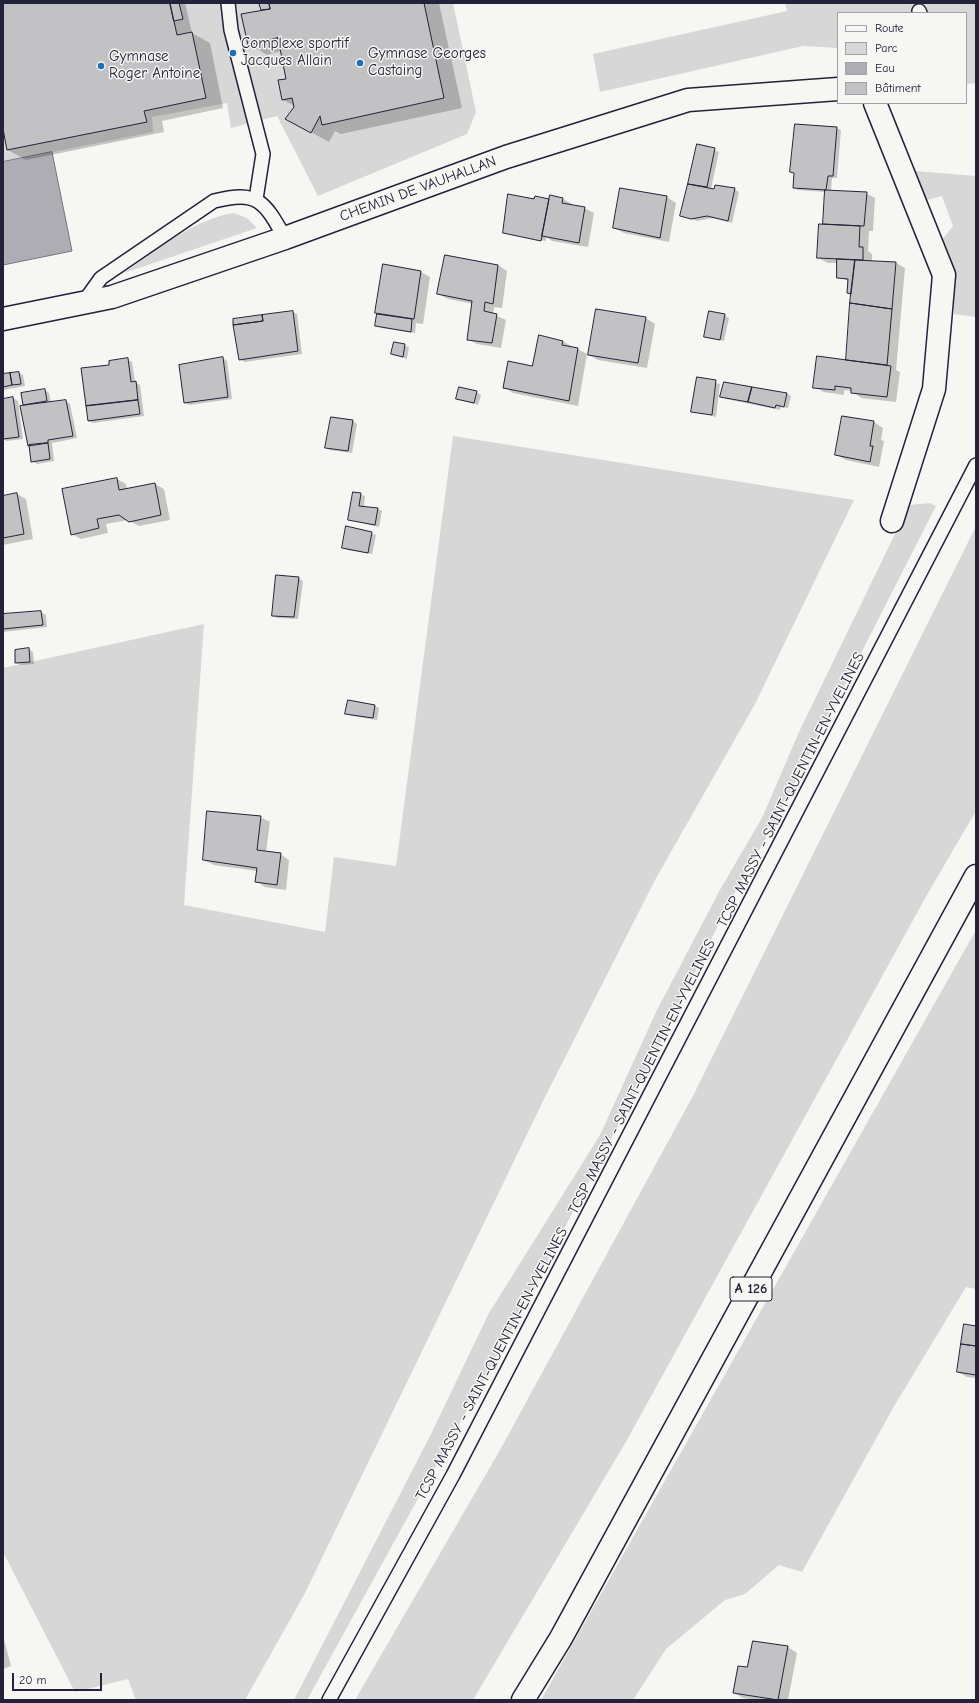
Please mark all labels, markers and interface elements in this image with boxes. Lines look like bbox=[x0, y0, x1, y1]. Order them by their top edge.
legend bbox=[837, 12, 967, 104]
text: Route bbox=[875, 21, 904, 35]
place label: Complexe sportif Jacques Allain bbox=[241, 35, 349, 70]
text: Parc bbox=[875, 41, 898, 55]
place label: Gymnase Georges Castaing bbox=[368, 45, 486, 80]
place label: Gymnase Roger Antoine bbox=[109, 48, 200, 83]
marker: Complexe sportif Jacques Allain bbox=[228, 48, 238, 58]
marker: Gymnase Georges Castaing bbox=[355, 58, 365, 68]
marker: Gymnase Roger Antoine bbox=[96, 61, 106, 71]
text: Eau bbox=[875, 61, 895, 75]
text: Bâtiment bbox=[875, 81, 921, 95]
street label: CHEMIN DE VAUHALLAN bbox=[337, 152, 499, 226]
street label: TCSP MASSY - SAINT-QUENTIN-EN-YVELINES bbox=[713, 649, 869, 931]
street label: TCSP MASSY - SAINT-QUENTIN-EN-YVELINES bbox=[564, 936, 720, 1218]
street label: TCSP MASSY - SAINT-QUENTIN-EN-YVELINES bbox=[412, 1224, 572, 1504]
road number: A 126 bbox=[730, 1277, 772, 1301]
scale bar bbox=[14, 1665, 104, 1691]
text: 20 m bbox=[19, 1673, 47, 1687]

